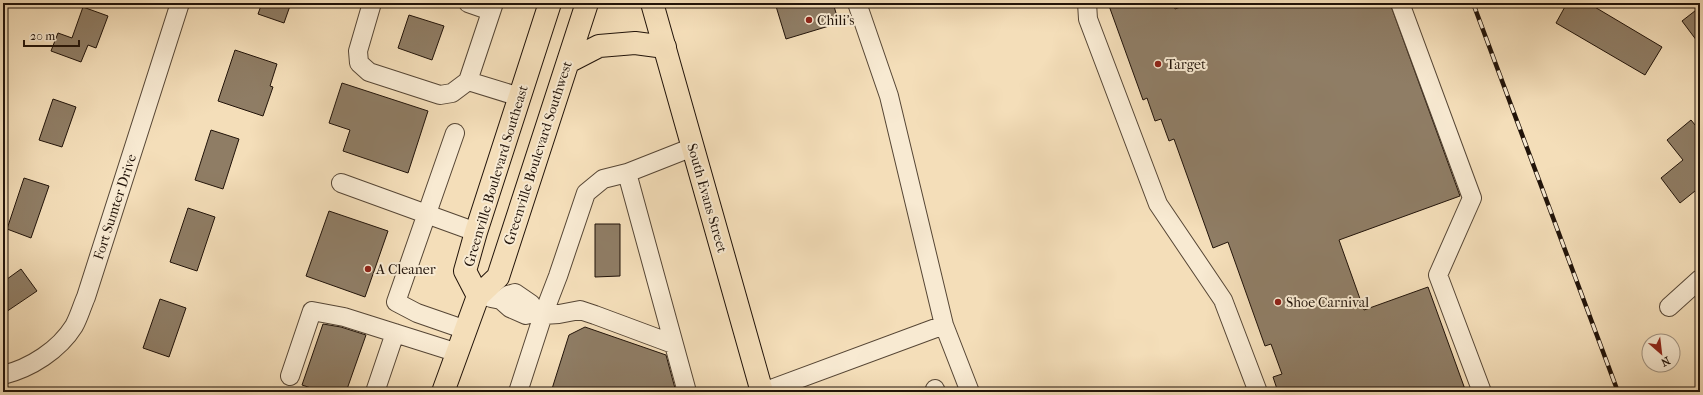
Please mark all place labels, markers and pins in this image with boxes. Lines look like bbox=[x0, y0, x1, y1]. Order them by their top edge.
place label: Chili's bbox=[817, 12, 855, 29]
marker: Chili's bbox=[804, 15, 814, 25]
place label: Target bbox=[1166, 56, 1206, 73]
marker: Target bbox=[1153, 59, 1163, 69]
place label: A Cleaner bbox=[375, 261, 436, 278]
marker: A Cleaner bbox=[363, 264, 373, 274]
place label: Shoe Carnival bbox=[1286, 294, 1369, 311]
marker: Shoe Carnival bbox=[1273, 297, 1283, 307]

